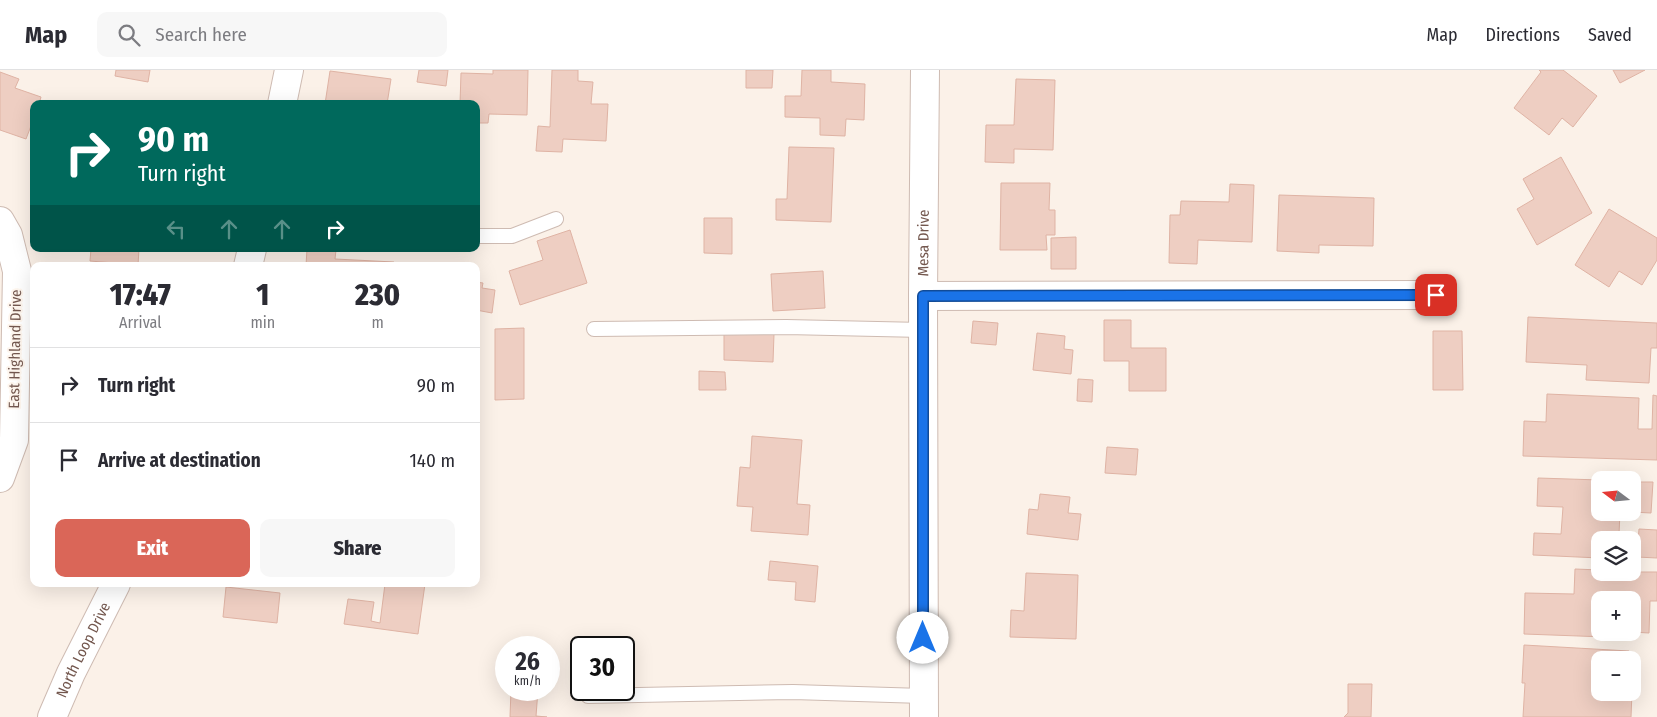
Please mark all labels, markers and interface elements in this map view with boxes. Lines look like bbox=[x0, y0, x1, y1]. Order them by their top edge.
search box bbox=[97, 12, 447, 57]
text: Map bbox=[25, 21, 67, 49]
icon: search bbox=[115, 21, 143, 49]
text: Search here bbox=[155, 23, 247, 46]
text: Map bbox=[1426, 24, 1458, 46]
text: Directions bbox=[1486, 24, 1560, 46]
text: Saved bbox=[1588, 24, 1632, 46]
text: 90 m bbox=[138, 118, 209, 160]
icon: right bbox=[55, 120, 120, 185]
text: Turn right bbox=[138, 160, 226, 187]
street label: Mesa Drive bbox=[914, 209, 933, 277]
icon: left bbox=[162, 215, 190, 243]
icon: ahead bbox=[215, 215, 243, 243]
icon: ahead bbox=[268, 215, 296, 243]
icon: right bbox=[321, 215, 349, 243]
pin bbox=[1415, 274, 1457, 316]
text: 17:47 bbox=[110, 277, 171, 313]
text: 1 bbox=[256, 277, 269, 313]
text: 230 bbox=[355, 277, 400, 313]
icon: arrive bbox=[1422, 281, 1450, 309]
street label: East Highland Drive bbox=[5, 289, 25, 409]
text: Arrival bbox=[119, 313, 161, 332]
text: min bbox=[250, 313, 275, 332]
text: m bbox=[371, 313, 384, 332]
icon: right bbox=[55, 371, 83, 399]
text: Turn right bbox=[98, 374, 175, 397]
text: 90 m bbox=[417, 374, 455, 397]
icon: arrive bbox=[55, 446, 83, 474]
text: Arrive at destination bbox=[98, 449, 261, 472]
text: 140 m bbox=[409, 449, 455, 472]
north arrow bbox=[1591, 471, 1641, 521]
map controls bbox=[1591, 471, 1641, 701]
button: Exit bbox=[55, 519, 250, 577]
button: Share bbox=[260, 519, 455, 577]
button: layers bbox=[1591, 531, 1641, 581]
button: + bbox=[1591, 591, 1641, 641]
street label: North Loop Drive bbox=[52, 599, 114, 700]
position arrow bbox=[896, 611, 948, 663]
speed limit sign: 30 bbox=[570, 636, 635, 701]
text: 26 bbox=[515, 647, 540, 677]
button: − bbox=[1591, 651, 1641, 701]
text: km/h bbox=[514, 674, 541, 688]

